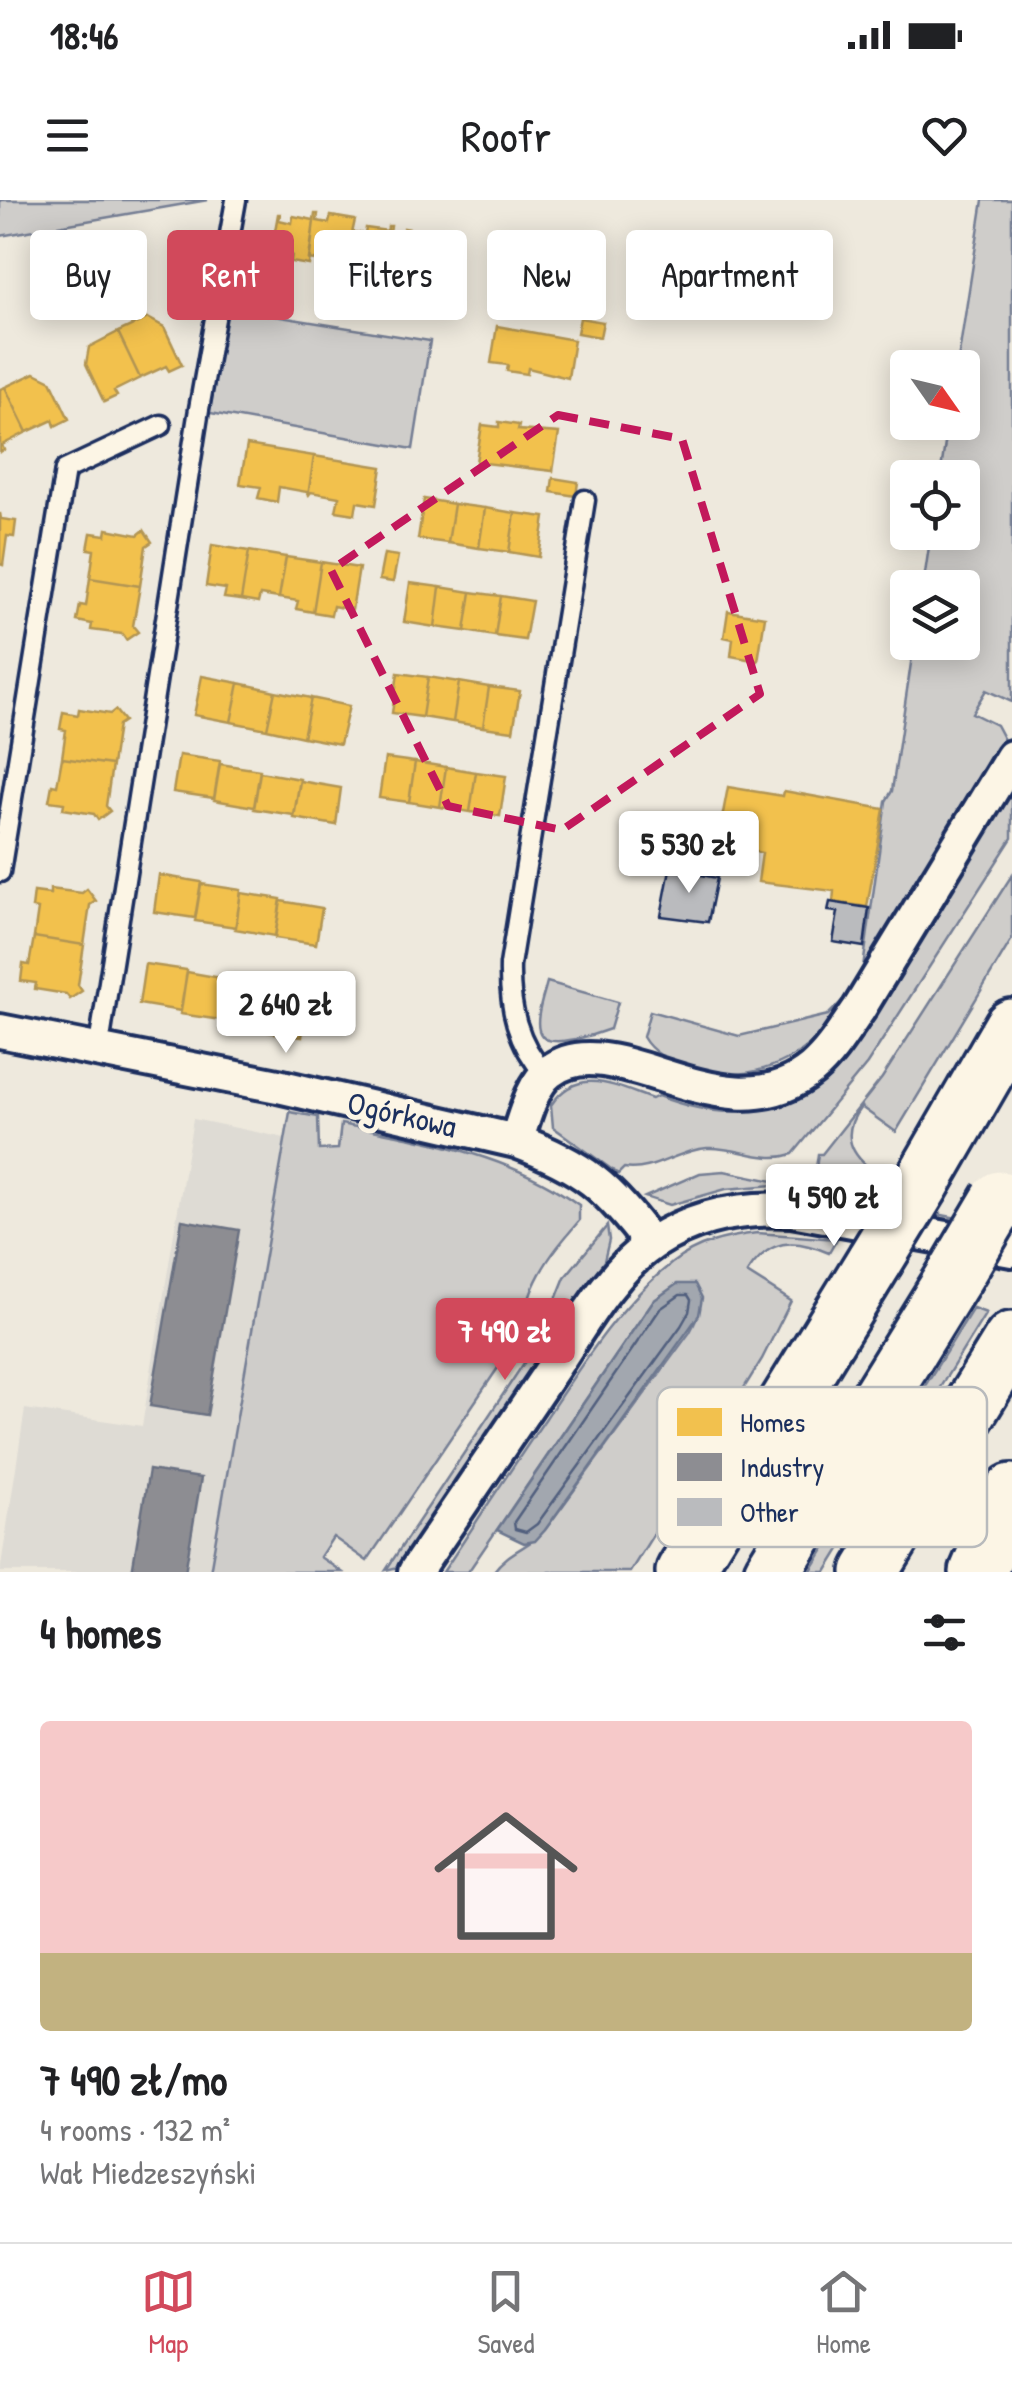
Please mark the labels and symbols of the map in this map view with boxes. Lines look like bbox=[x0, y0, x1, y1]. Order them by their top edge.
north arrow bbox=[890, 350, 980, 440]
pin: 5 530 zł bbox=[586, 811, 792, 896]
pin: 2 640 zł bbox=[183, 971, 389, 1056]
street label: Ogórkowa bbox=[343, 1081, 461, 1147]
pin: 4 590 zł bbox=[731, 1164, 937, 1249]
pin: 7 490 zł bbox=[402, 1298, 608, 1383]
legend bbox=[657, 1387, 987, 1547]
text: Homes bbox=[740, 1403, 805, 1441]
text: Industry bbox=[740, 1448, 825, 1486]
text: Other bbox=[740, 1493, 799, 1531]

